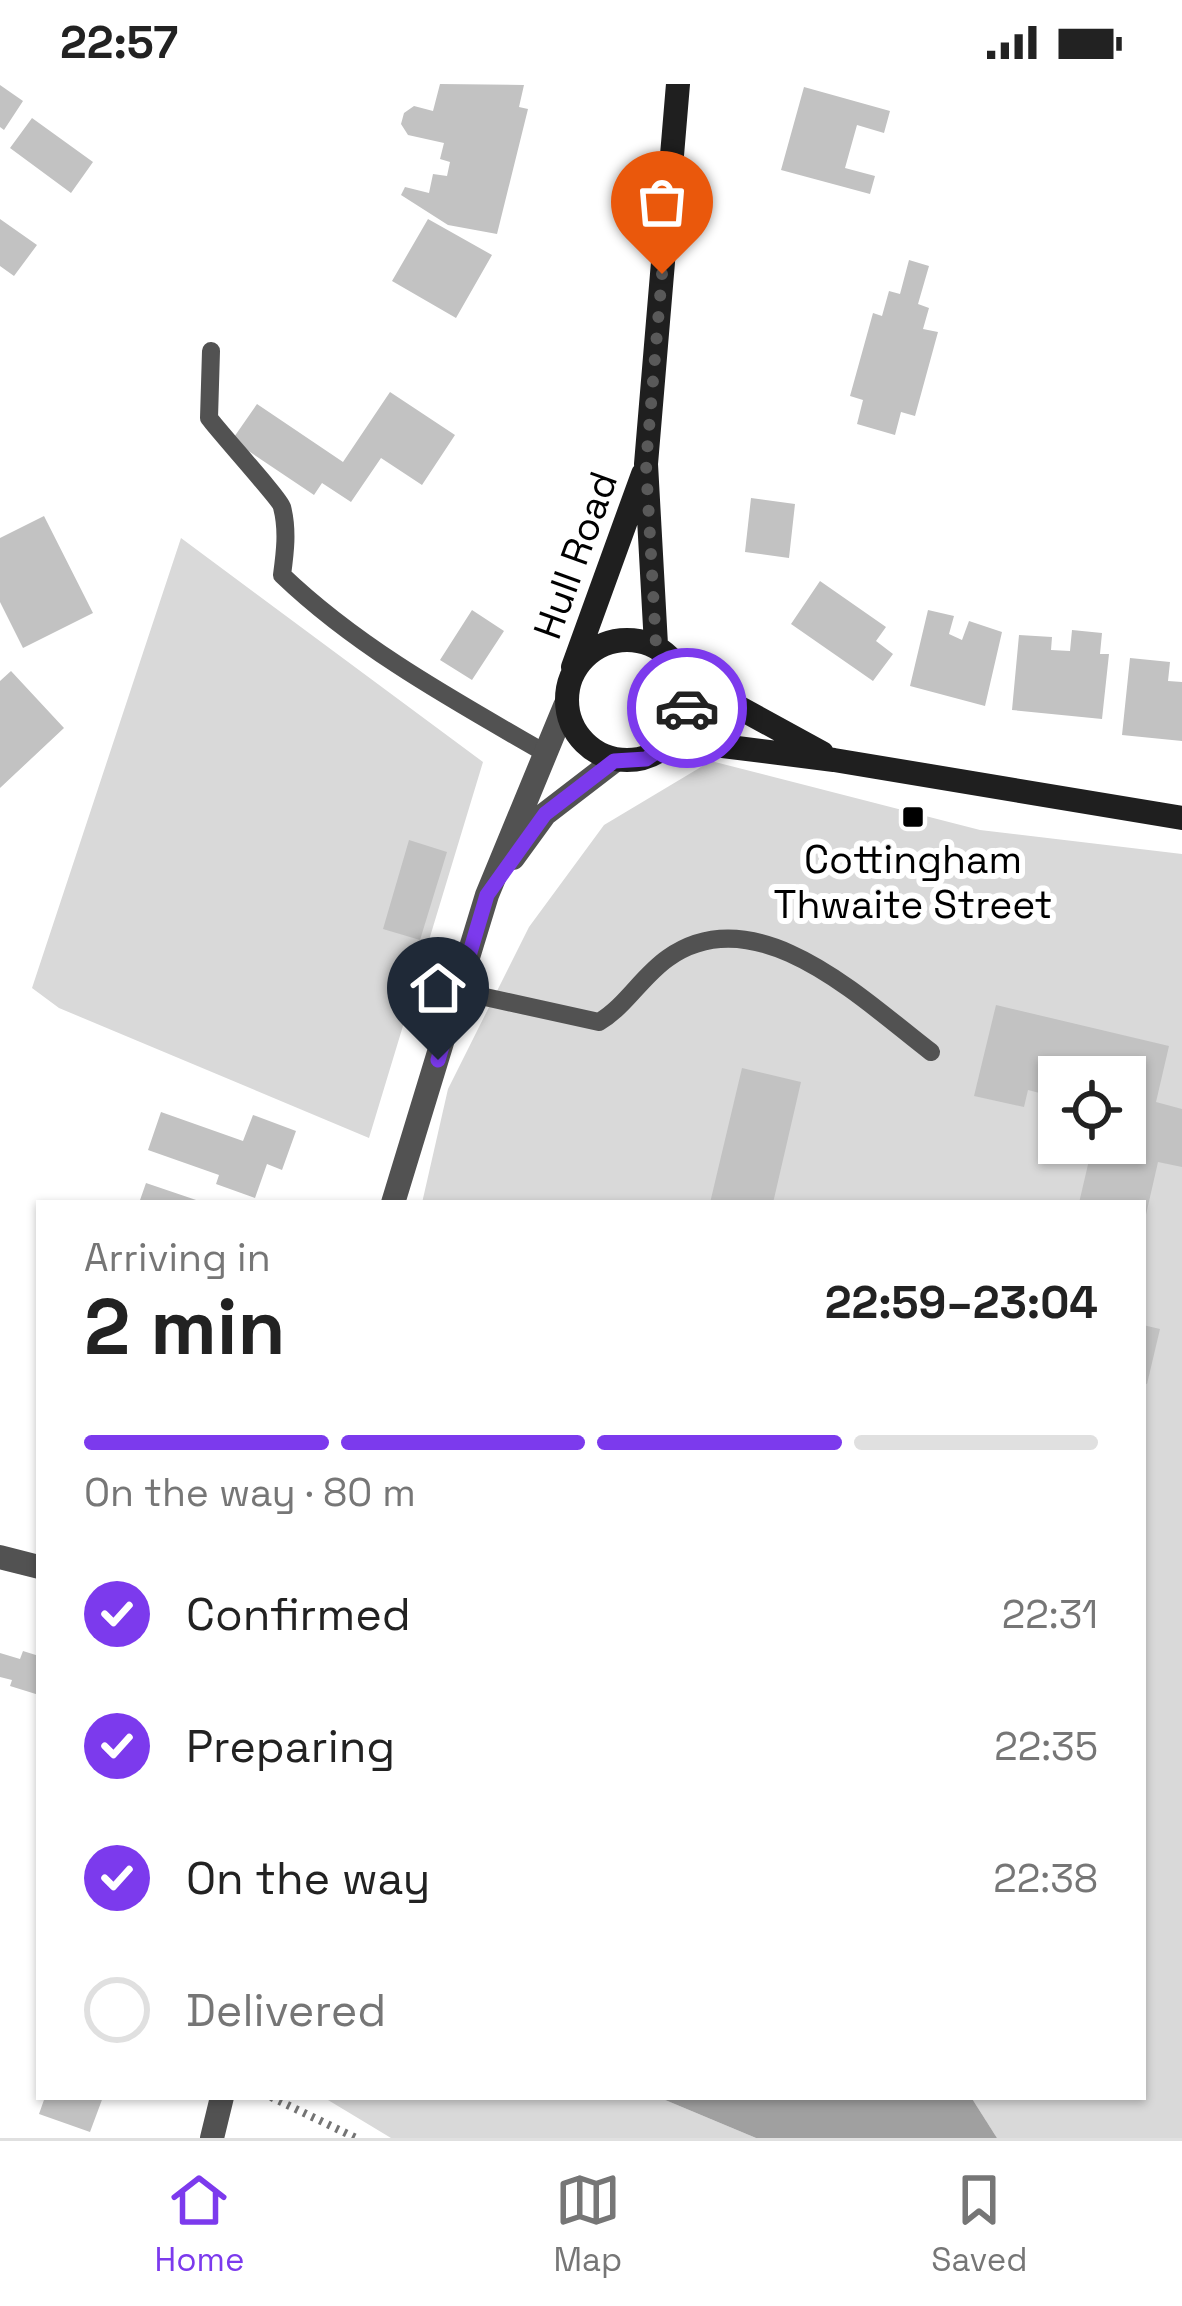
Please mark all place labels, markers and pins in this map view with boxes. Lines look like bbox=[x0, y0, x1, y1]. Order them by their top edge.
pin bbox=[611, 151, 713, 274]
marker: Cottingham Thwaite Street bbox=[900, 804, 926, 830]
place label: Cottingham Thwaite Street bbox=[773, 835, 1053, 929]
pin bbox=[387, 937, 489, 1060]

